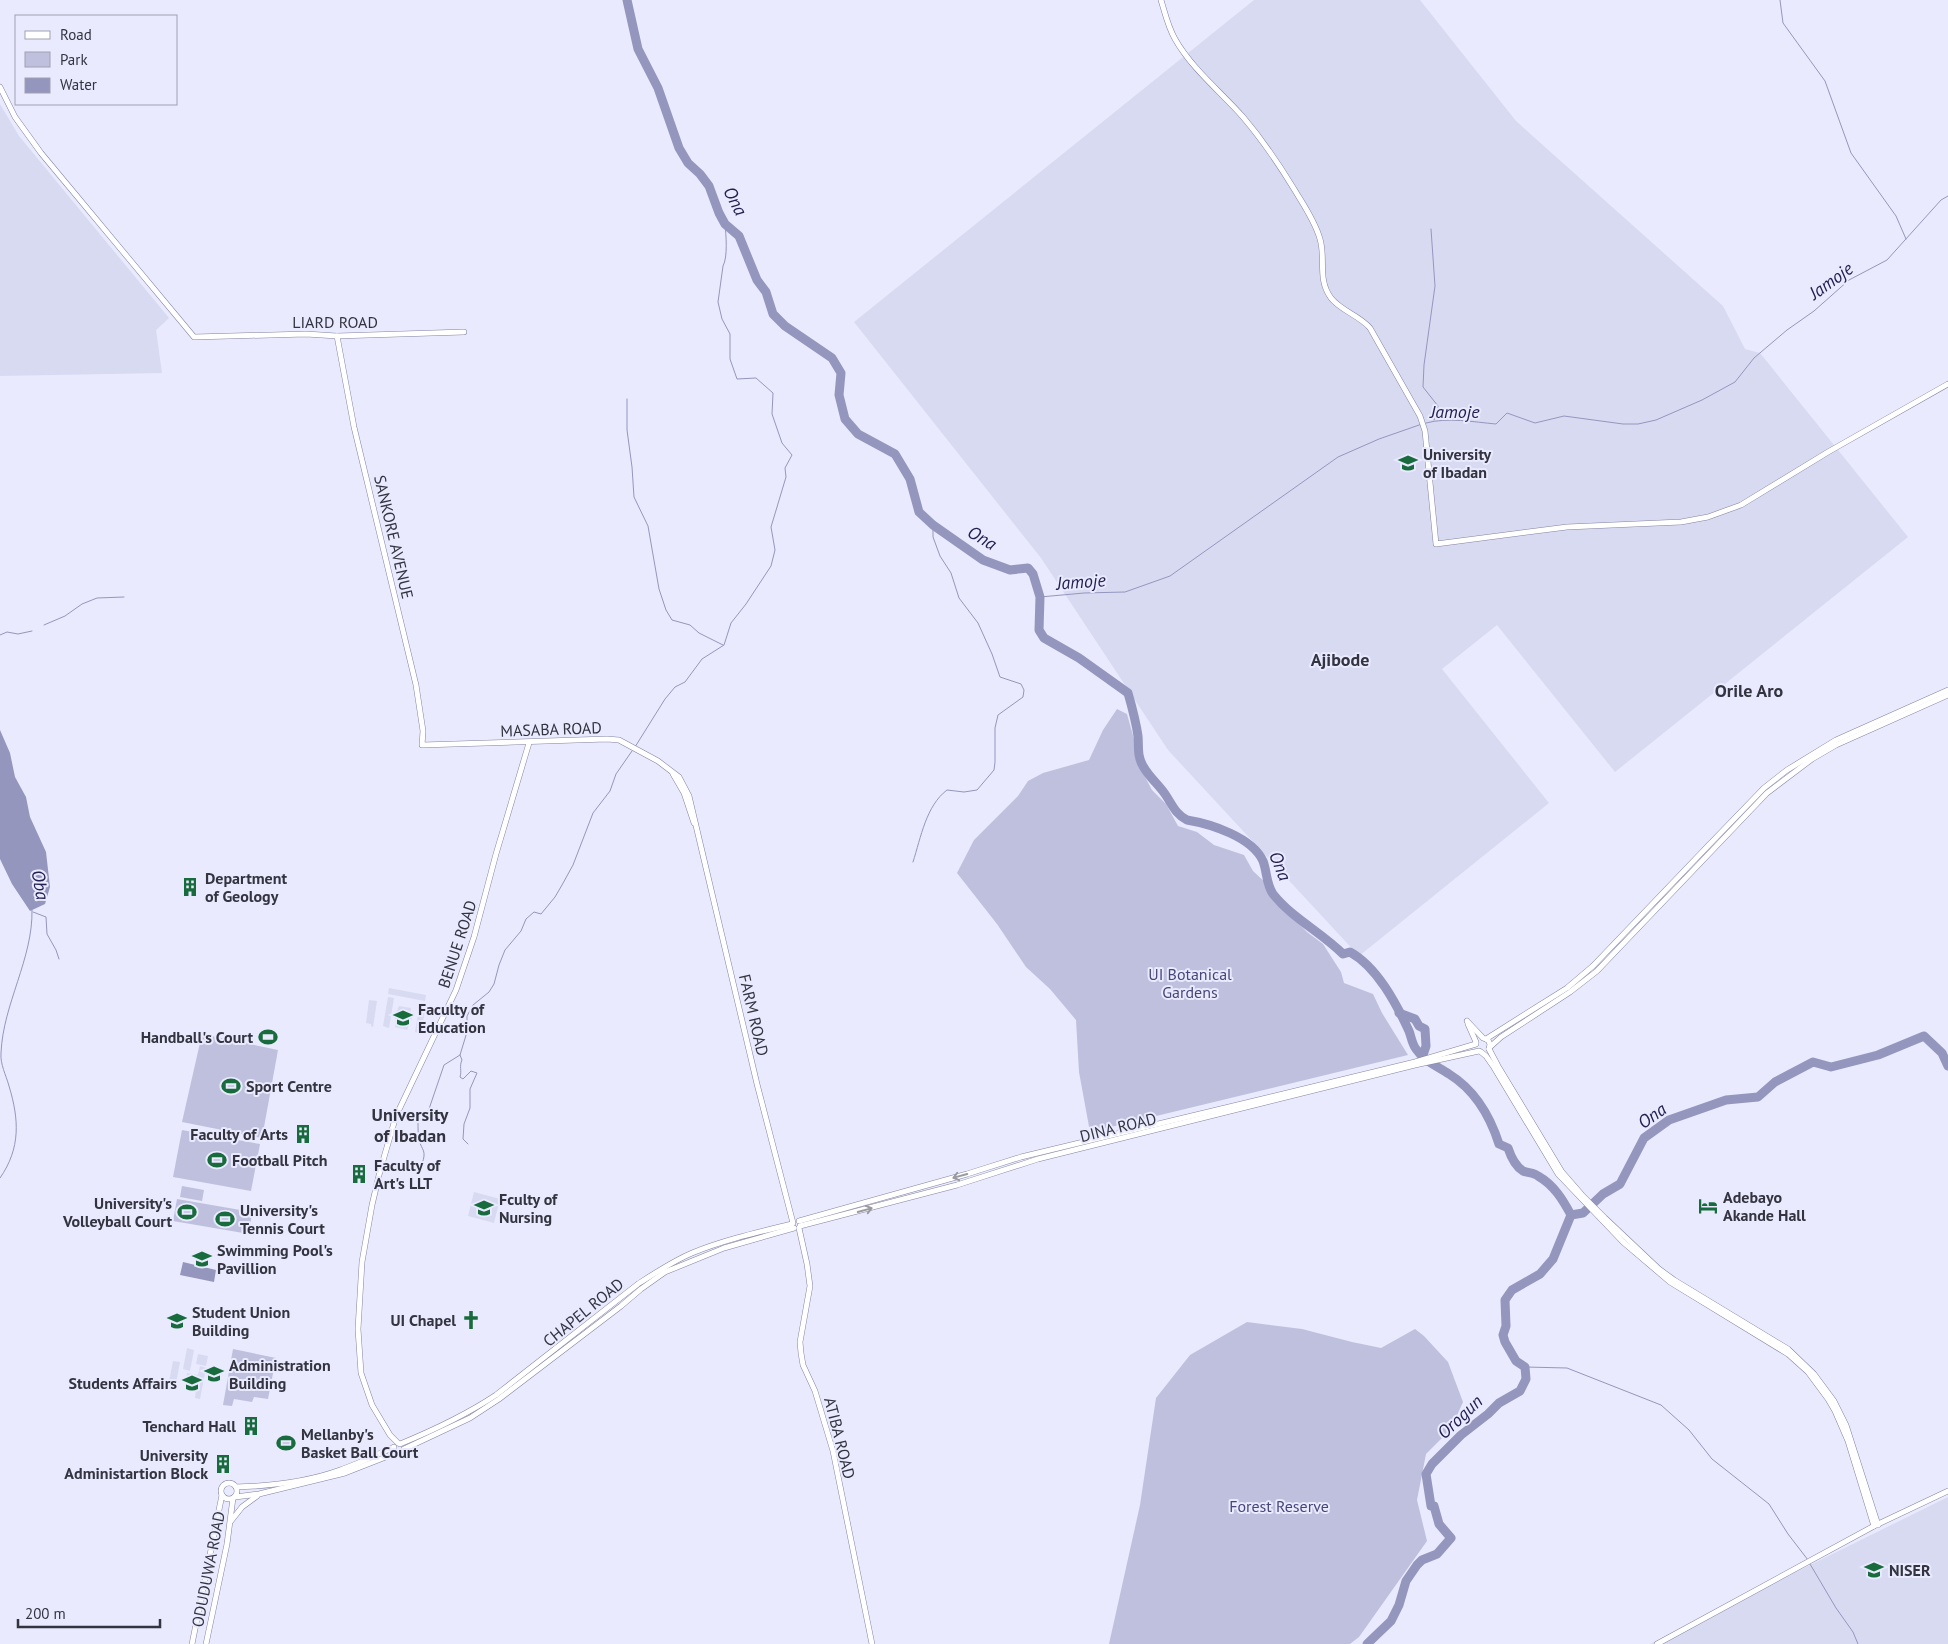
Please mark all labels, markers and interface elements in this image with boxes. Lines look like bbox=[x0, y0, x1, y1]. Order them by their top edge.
legend bbox=[15, 15, 178, 105]
text: Road bbox=[60, 25, 92, 44]
text: Park bbox=[60, 50, 88, 69]
text: Water bbox=[60, 75, 97, 94]
water label: Ona bbox=[718, 182, 753, 220]
water label: Jamoje bbox=[1802, 256, 1858, 306]
street label: LIARD ROAD bbox=[292, 312, 378, 332]
water label: Jamoje bbox=[1428, 400, 1480, 423]
place label: University of Ibadan bbox=[1423, 444, 1492, 482]
school or university icon: University of Ibadan bbox=[1397, 452, 1419, 474]
street label: SANKORE AVENUE bbox=[370, 473, 418, 601]
water label: Ona bbox=[964, 520, 1001, 555]
water label: Jamoje bbox=[1054, 568, 1107, 595]
district label: Ajibode bbox=[1311, 648, 1369, 671]
district label: Orile Aro bbox=[1715, 679, 1784, 702]
street label: MASABA ROAD bbox=[500, 717, 602, 741]
water label: Ona bbox=[1264, 848, 1297, 884]
water label: Oba bbox=[27, 868, 54, 902]
place label: Department of Geology bbox=[205, 868, 287, 906]
building icon: Department of Geology bbox=[179, 876, 201, 898]
street label: BENUE ROAD bbox=[433, 898, 481, 990]
park label: UI Botanical Gardens bbox=[1148, 964, 1232, 1002]
street label: FARM ROAD bbox=[735, 972, 773, 1058]
place label: Faculty of Education bbox=[418, 999, 486, 1037]
school or university icon: Faculty of Education bbox=[392, 1007, 414, 1029]
sports icon: Handball's Court bbox=[257, 1026, 279, 1048]
place label: Handball's Court bbox=[141, 1027, 253, 1047]
sports icon: Sport Centre bbox=[220, 1075, 242, 1097]
place label: Sport Centre bbox=[246, 1076, 332, 1096]
water label: Ona bbox=[1633, 1097, 1671, 1134]
district label: University of Ibadan bbox=[372, 1103, 449, 1147]
street label: DINA ROAD bbox=[1078, 1108, 1158, 1146]
building icon: Faculty of Arts bbox=[292, 1123, 314, 1145]
place label: Faculty of Arts bbox=[190, 1124, 288, 1144]
sports icon: Football Pitch bbox=[206, 1149, 228, 1171]
place label: Football Pitch bbox=[232, 1150, 327, 1170]
place label: Faculty of Art's LLT bbox=[374, 1155, 441, 1193]
building icon: Faculty of Art's LLT bbox=[348, 1163, 370, 1185]
one-way arrow bbox=[953, 1172, 969, 1182]
place label: Adebayo Akande Hall bbox=[1723, 1187, 1806, 1225]
place label: Fculty of Nursing bbox=[499, 1189, 558, 1227]
place label: University's Volleyball Court bbox=[62, 1193, 172, 1231]
hotel icon: Adebayo Akande Hall bbox=[1697, 1195, 1719, 1217]
school or university icon: Fculty of Nursing bbox=[473, 1197, 495, 1219]
place label: University's Tennis Court bbox=[240, 1200, 325, 1238]
sports icon: University's Volleyball Court bbox=[176, 1201, 198, 1223]
one-way arrow bbox=[856, 1205, 872, 1214]
sports icon: University's Tennis Court bbox=[214, 1208, 236, 1230]
place label: Swimming Pool's Pavillion bbox=[217, 1240, 333, 1278]
school or university icon: Swimming Pool's Pavillion bbox=[191, 1248, 213, 1270]
street label: CHAPEL ROAD bbox=[539, 1273, 627, 1351]
place label: Student Union Building bbox=[192, 1302, 290, 1340]
church icon: UI Chapel bbox=[460, 1309, 482, 1331]
school or university icon: Student Union Building bbox=[166, 1310, 188, 1332]
place label: UI Chapel bbox=[390, 1310, 456, 1330]
place label: Administration Building bbox=[229, 1355, 331, 1393]
school or university icon: Administration Building bbox=[203, 1363, 225, 1385]
school or university icon: Students Affairs bbox=[181, 1372, 203, 1394]
place label: Students Affairs bbox=[69, 1373, 177, 1393]
water label: Orogun bbox=[1432, 1390, 1487, 1444]
street label: ATIBA ROAD bbox=[820, 1395, 860, 1481]
building icon: Tenchard Hall bbox=[240, 1415, 262, 1437]
place label: Tenchard Hall bbox=[142, 1416, 236, 1436]
place label: Mellanby's Basket Ball Court bbox=[301, 1424, 419, 1462]
sports icon: Mellanby's Basket Ball Court bbox=[275, 1432, 297, 1454]
place label: University Administartion Block bbox=[64, 1445, 208, 1483]
building icon: University Administartion Block bbox=[212, 1453, 234, 1475]
park label: Forest Reserve bbox=[1229, 1496, 1329, 1516]
street label: ODUDUWA ROAD bbox=[187, 1509, 229, 1629]
school or university icon: NISER bbox=[1863, 1559, 1885, 1581]
place label: NISER bbox=[1889, 1560, 1931, 1580]
scale bar bbox=[18, 1596, 160, 1628]
text: 200 m bbox=[25, 1604, 66, 1623]

